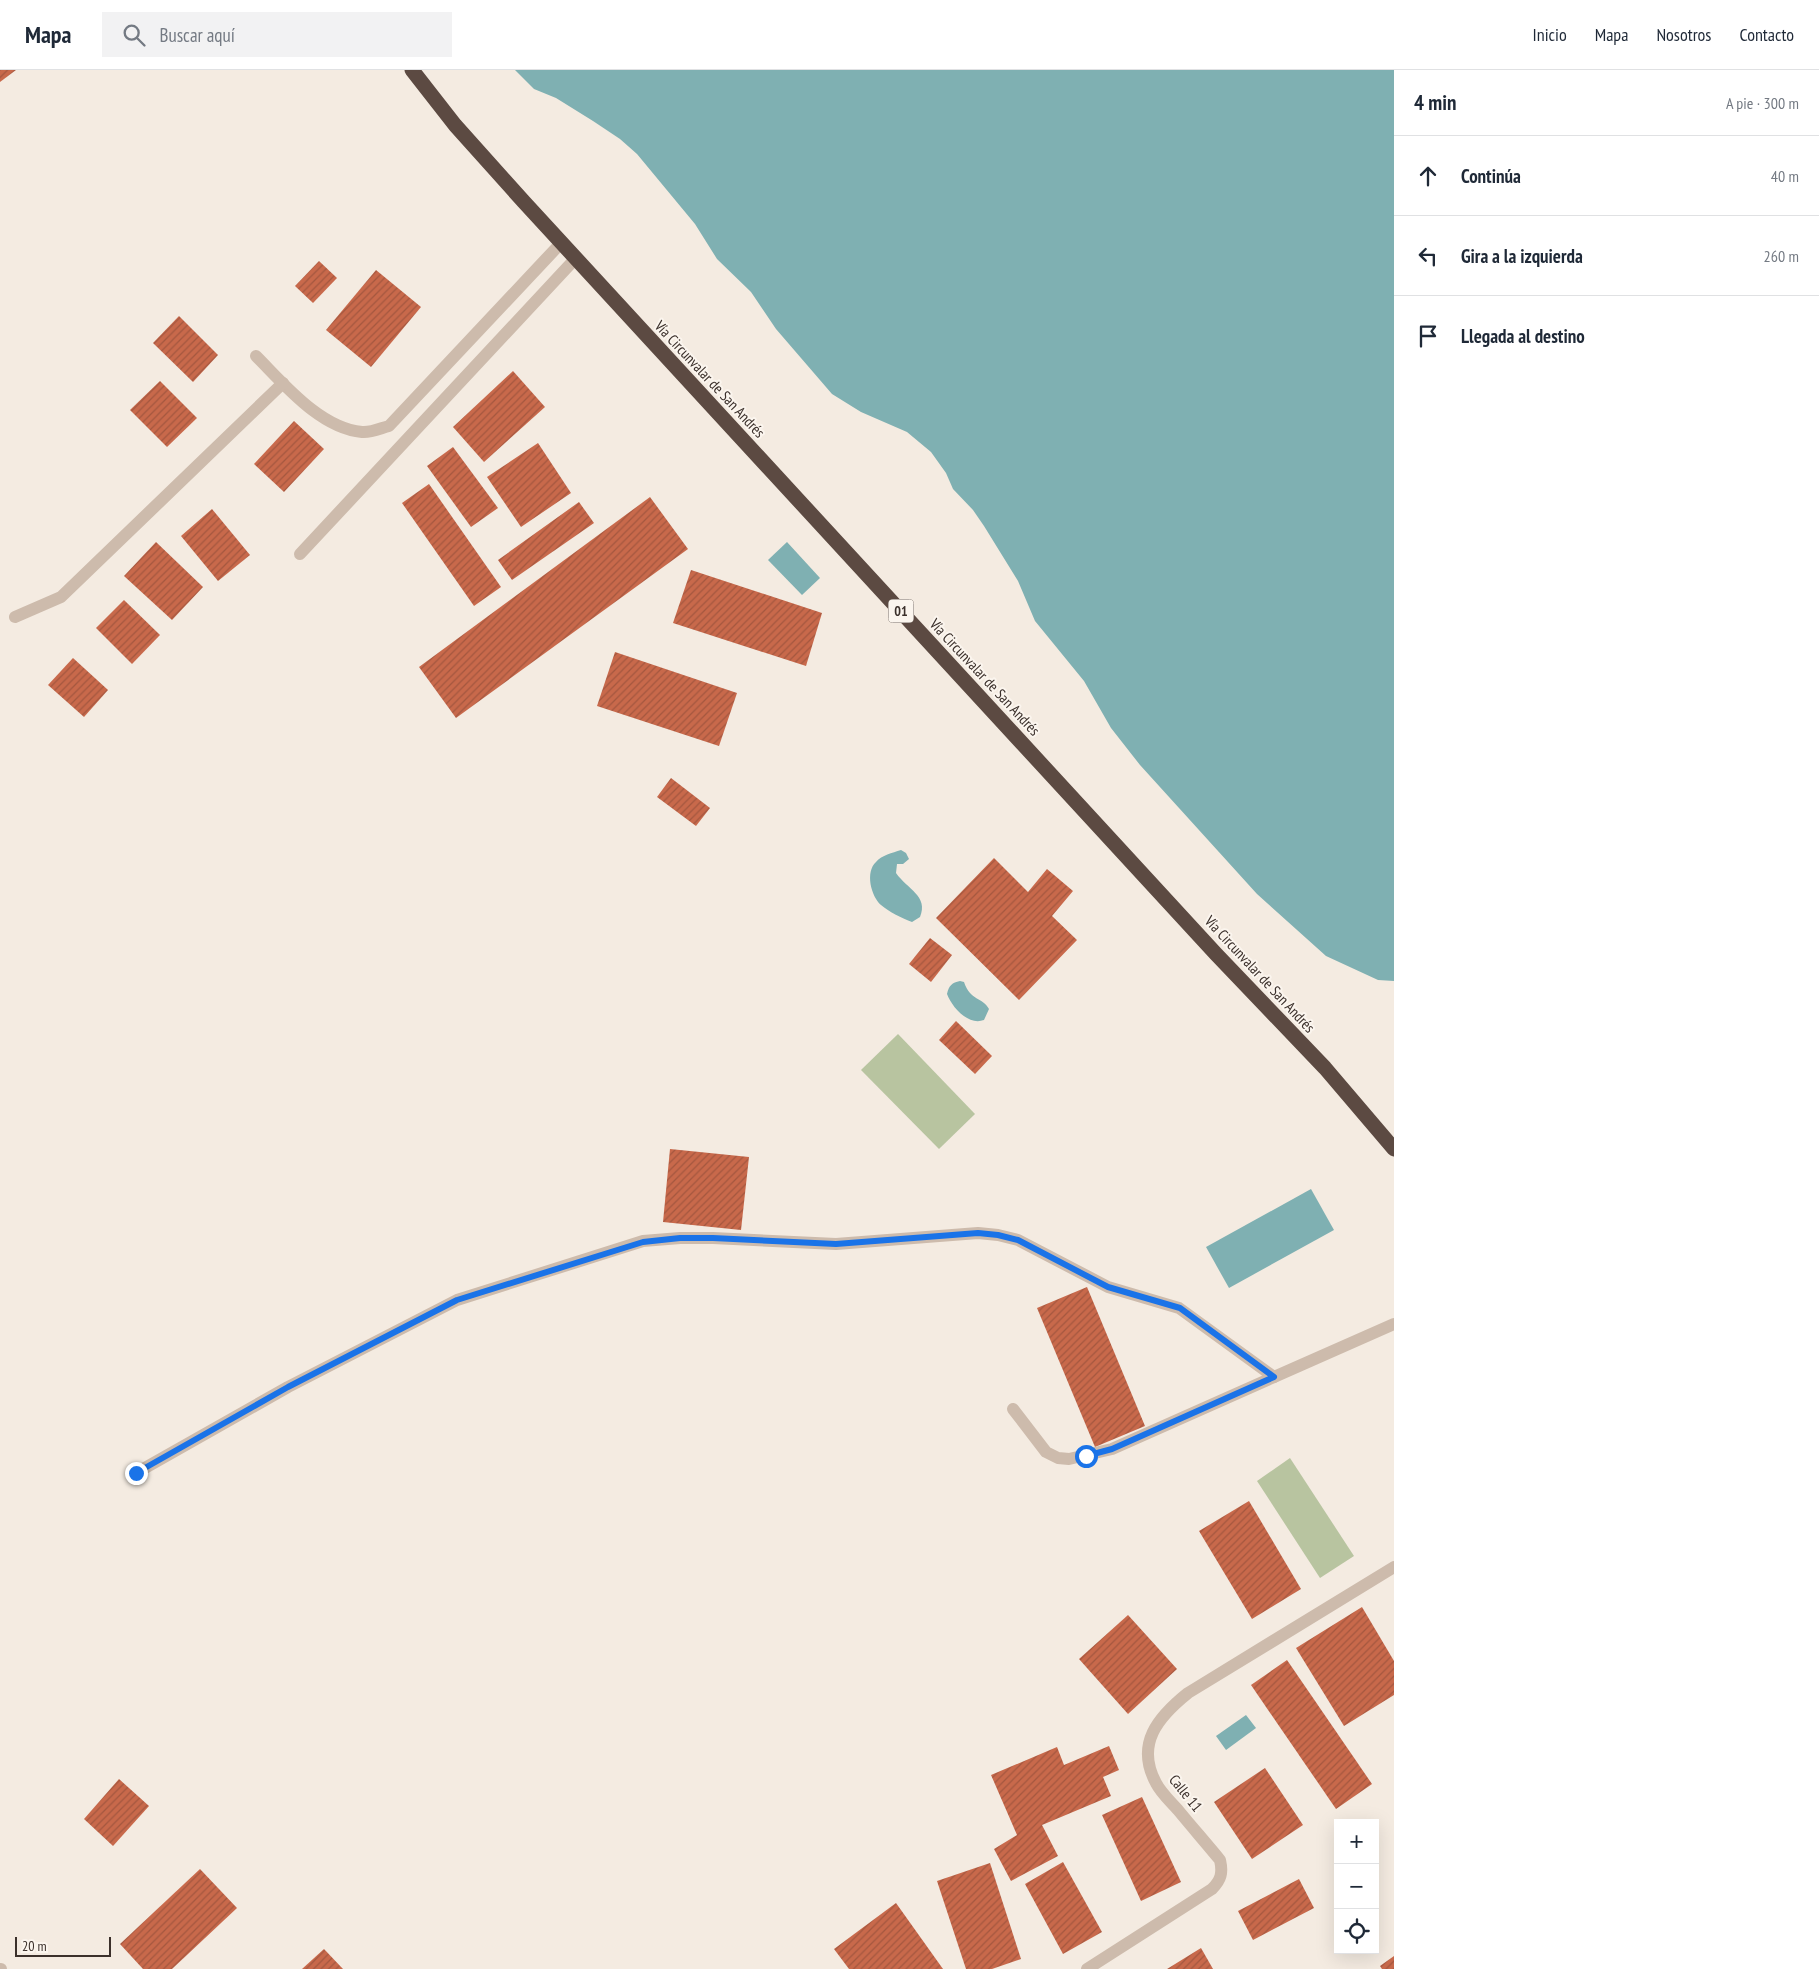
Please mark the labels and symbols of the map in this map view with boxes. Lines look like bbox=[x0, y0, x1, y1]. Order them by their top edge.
street label: Vía Circunvalar de San Andrés bbox=[650, 316, 769, 442]
road number: 01 bbox=[888, 600, 914, 622]
street label: Vía Circunvalar de San Andrés bbox=[925, 614, 1044, 740]
street label: Vía Circunvalar de San Andrés bbox=[1200, 911, 1319, 1037]
route start bbox=[1075, 1445, 1098, 1468]
route end bbox=[125, 1462, 148, 1485]
street label: Calle 11 bbox=[1165, 1770, 1207, 1816]
scale bar bbox=[15, 1934, 111, 1957]

